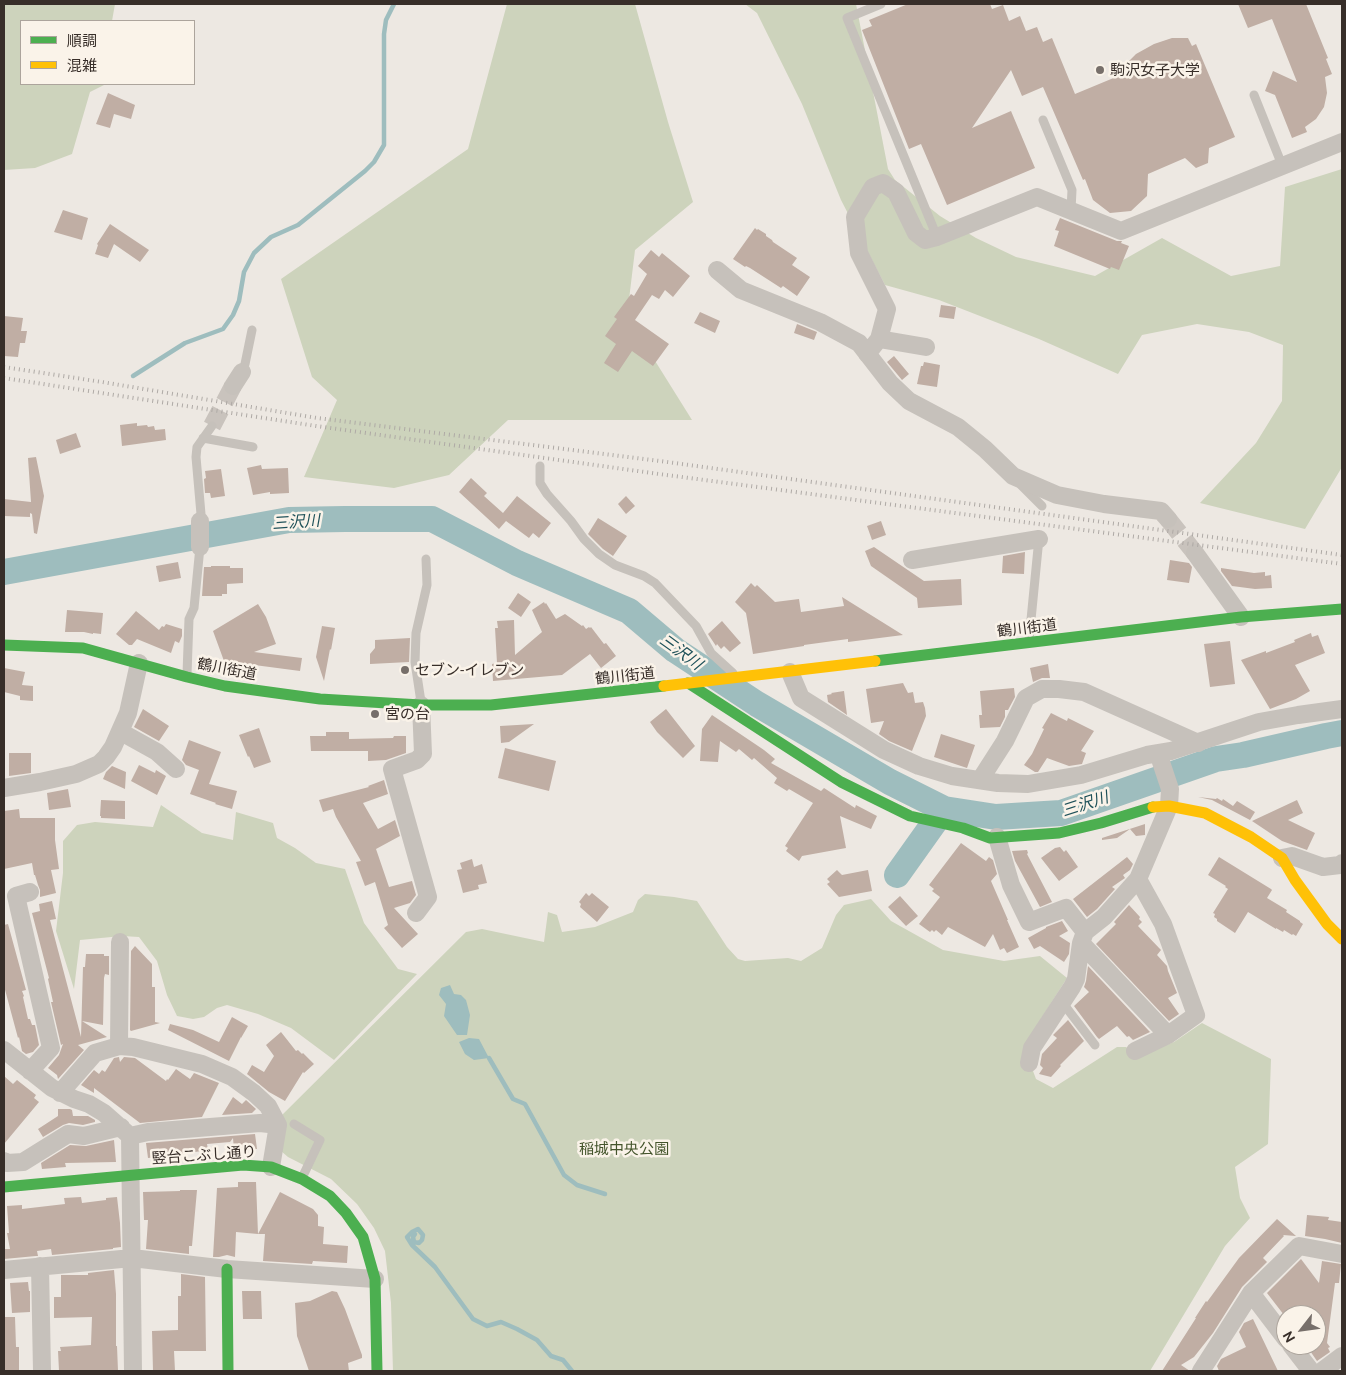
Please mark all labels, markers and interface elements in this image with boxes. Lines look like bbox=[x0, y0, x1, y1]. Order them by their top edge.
legend bbox=[20, 20, 195, 85]
text: 順調 bbox=[67, 32, 97, 49]
text: 混雑 bbox=[67, 57, 97, 74]
place label: 駒沢女子大学 bbox=[1110, 61, 1200, 79]
marker: 駒沢女子大学 bbox=[1094, 64, 1106, 76]
water label: 三沢川 bbox=[271, 511, 321, 533]
street label: 鶴川街道 bbox=[996, 615, 1058, 641]
water label: 三沢川 bbox=[656, 630, 706, 674]
street label: 鶴川街道 bbox=[196, 654, 258, 684]
place label: セブン-イレブン bbox=[415, 661, 524, 679]
marker: セブン-イレブン bbox=[399, 664, 411, 676]
street label: 鶴川街道 bbox=[594, 664, 656, 688]
place label: 宮の台 bbox=[385, 705, 430, 723]
marker: 宮の台 bbox=[369, 708, 381, 720]
water label: 三沢川 bbox=[1059, 787, 1111, 821]
park label: 稲城中央公園 bbox=[579, 1140, 669, 1158]
street label: 竪台こぶし通り bbox=[151, 1142, 257, 1168]
north arrow bbox=[1276, 1305, 1326, 1355]
text: N bbox=[1279, 1328, 1298, 1346]

